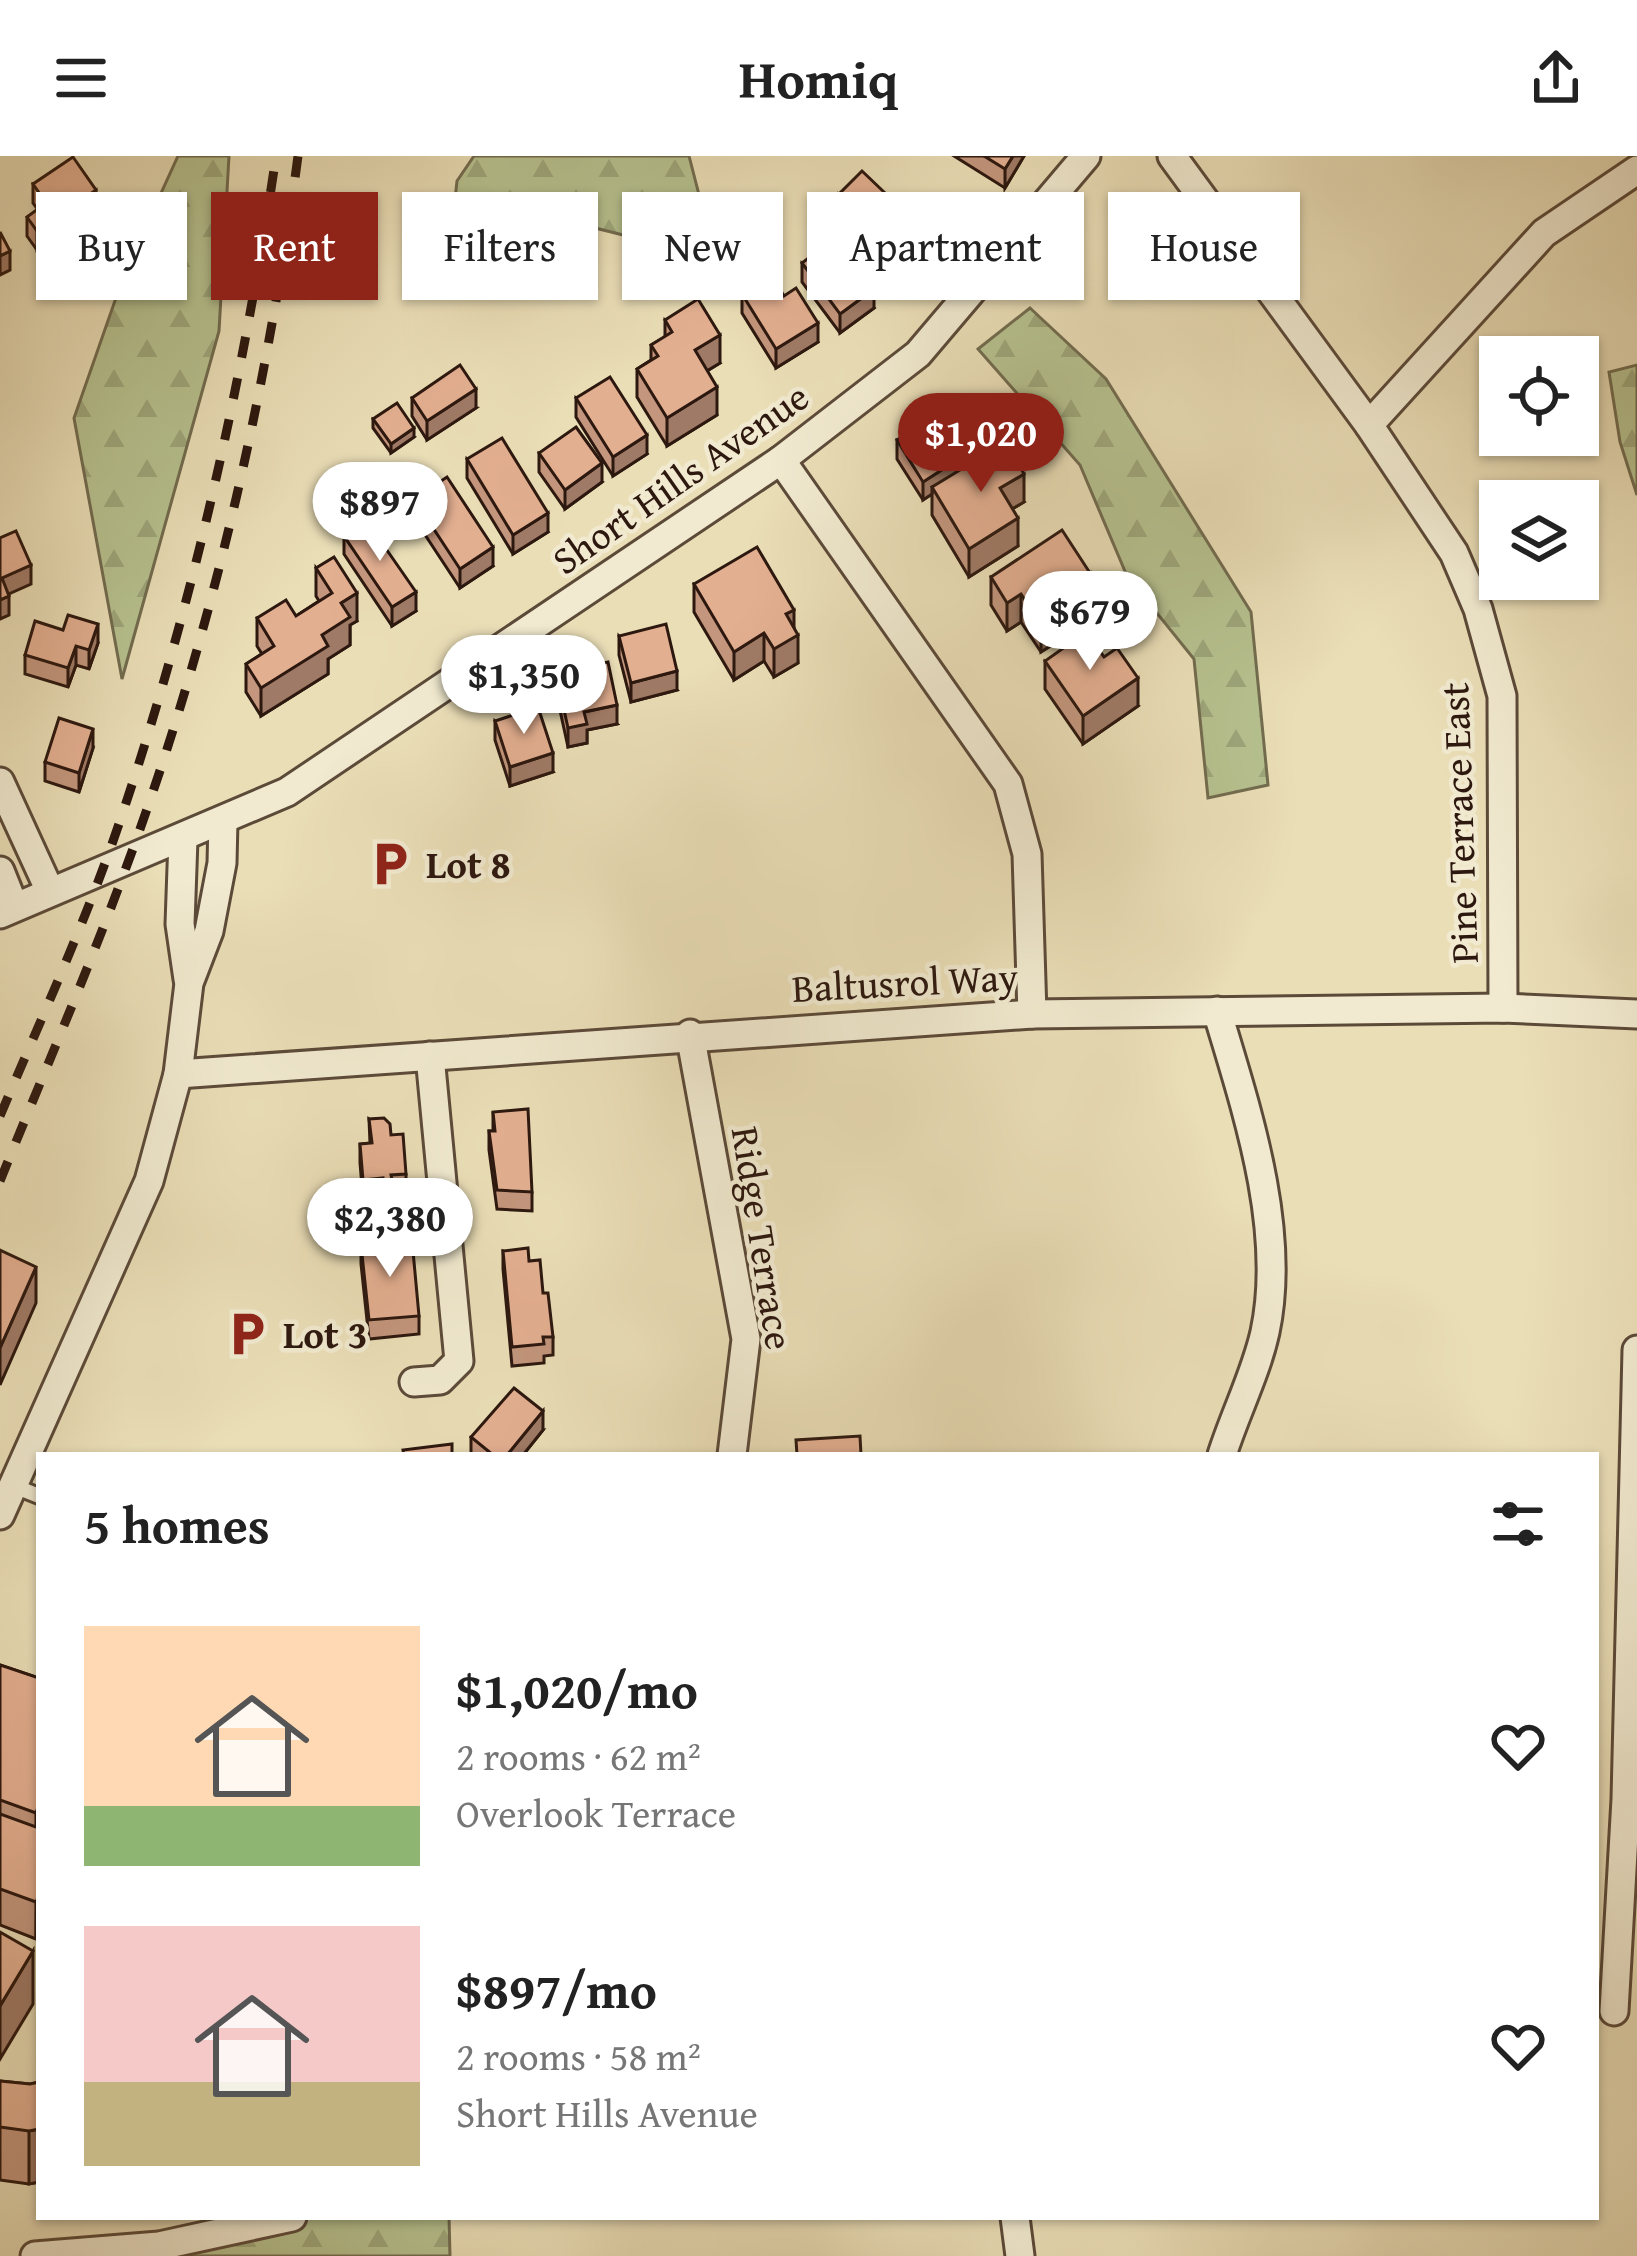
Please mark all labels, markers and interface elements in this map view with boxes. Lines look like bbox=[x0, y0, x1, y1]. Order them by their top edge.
text: Homiq bbox=[739, 39, 898, 118]
icon: menu bbox=[48, 45, 114, 111]
icon: share bbox=[1523, 45, 1589, 111]
chip: Buy bbox=[36, 192, 187, 300]
chip: Rent bbox=[211, 192, 378, 300]
chip: Filters bbox=[402, 192, 598, 300]
chip: New bbox=[622, 192, 783, 300]
chip: Apartment bbox=[807, 192, 1084, 300]
chip: House bbox=[1108, 192, 1300, 300]
map controls bbox=[1479, 336, 1599, 600]
button: locate bbox=[1479, 336, 1599, 456]
street label: Short Hills Avenue bbox=[540, 368, 820, 588]
pin: $1,020 bbox=[883, 393, 1079, 495]
text: $1,020 bbox=[925, 403, 1037, 460]
pin: $897 bbox=[309, 462, 451, 564]
text: $897 bbox=[340, 472, 420, 529]
button: layers bbox=[1479, 480, 1599, 600]
pin: $679 bbox=[1019, 571, 1161, 673]
text: $679 bbox=[1050, 581, 1130, 638]
pin: $1,350 bbox=[426, 635, 622, 737]
text: $1,350 bbox=[468, 645, 580, 702]
street label: Pine Terrace East bbox=[1425, 681, 1492, 964]
place label: Lot 8 bbox=[426, 835, 511, 892]
parking icon: Lot 8 bbox=[365, 839, 415, 889]
street label: Baltusrol Way bbox=[791, 947, 1020, 1016]
street label: Ridge Terrace bbox=[718, 1122, 809, 1353]
pin: $2,380 bbox=[292, 1178, 488, 1280]
text: $2,380 bbox=[334, 1188, 446, 1245]
place label: Lot 3 bbox=[283, 1305, 368, 1362]
parking icon: Lot 3 bbox=[222, 1309, 272, 1359]
text: 5 homes bbox=[84, 1487, 270, 1562]
icon: filters bbox=[1485, 1491, 1551, 1557]
text: $1,020/mo bbox=[456, 1652, 698, 1727]
icon: home bbox=[180, 1674, 324, 1818]
icon: heart bbox=[1485, 1713, 1551, 1779]
text: 2 rooms · 62 m² bbox=[456, 1727, 701, 1784]
text: Overlook Terrace bbox=[456, 1784, 736, 1841]
text: $897/mo bbox=[456, 1952, 657, 2027]
icon: home bbox=[180, 1974, 324, 2118]
icon: heart bbox=[1485, 2013, 1551, 2079]
text: 2 rooms · 58 m² bbox=[456, 2027, 701, 2084]
text: Short Hills Avenue bbox=[456, 2084, 758, 2141]

